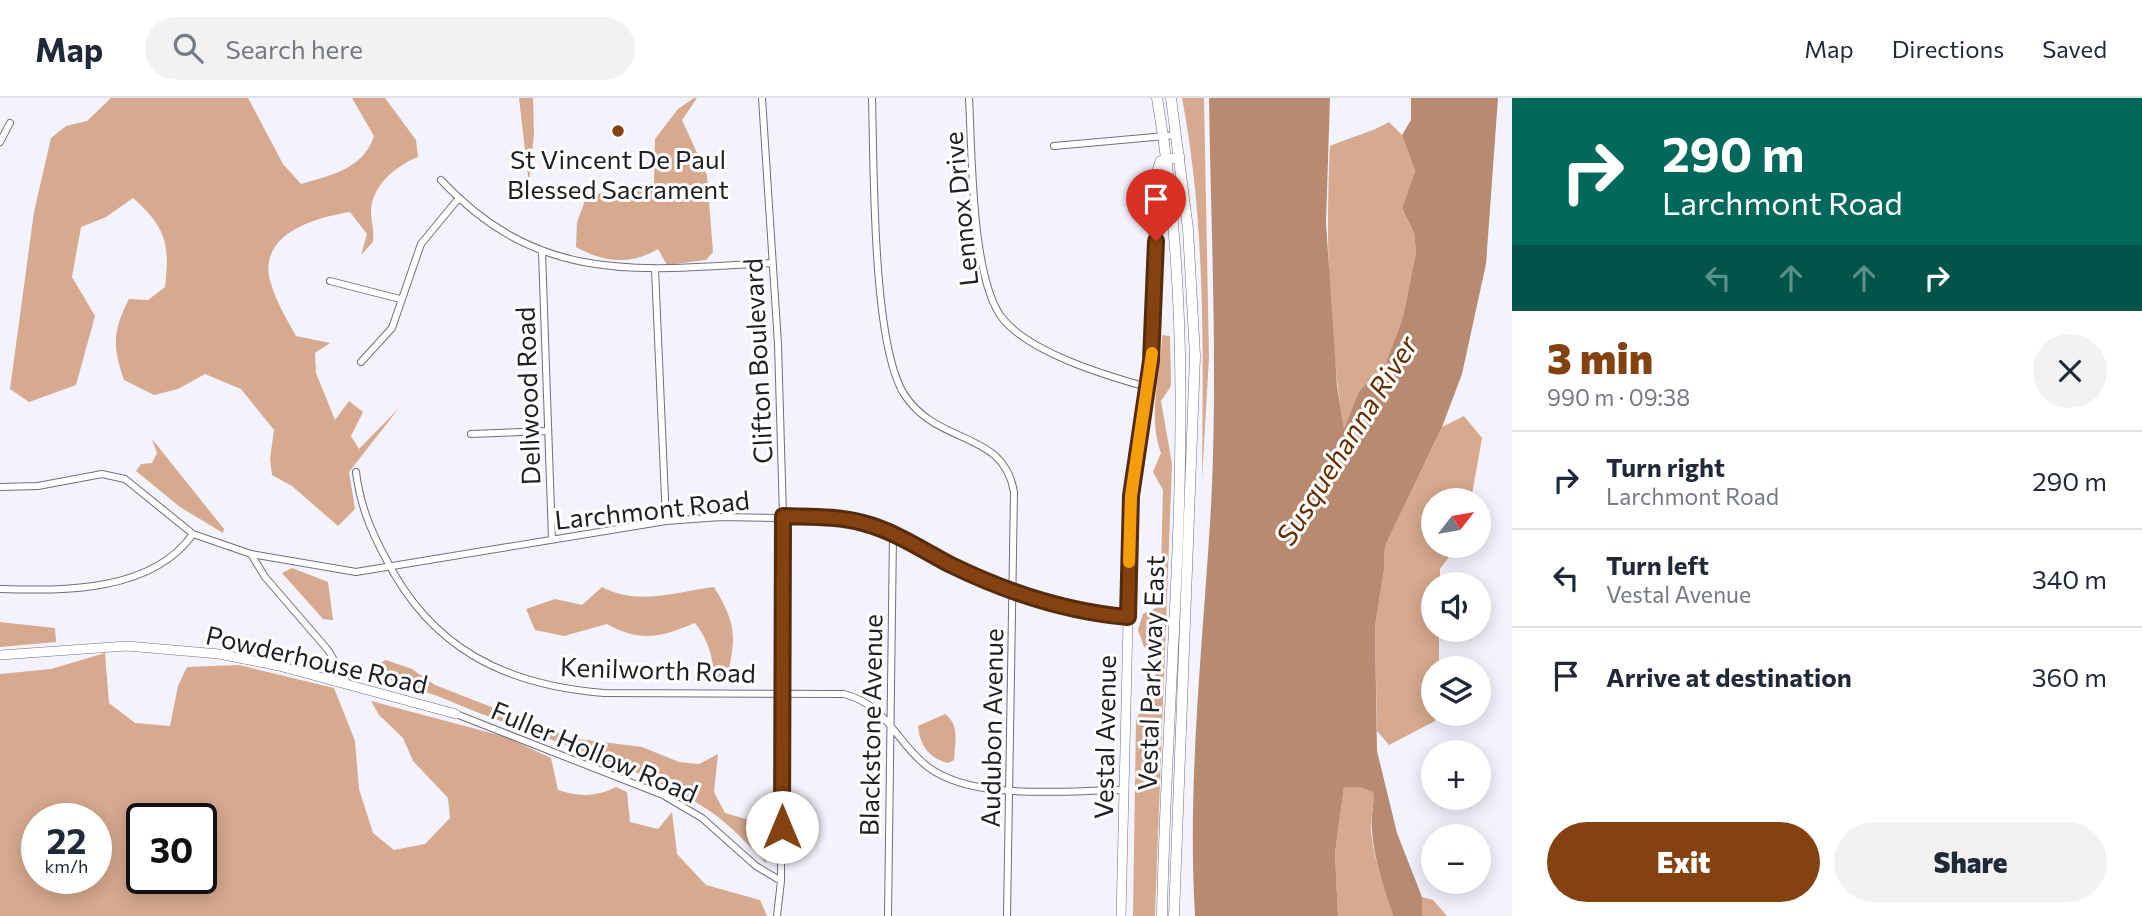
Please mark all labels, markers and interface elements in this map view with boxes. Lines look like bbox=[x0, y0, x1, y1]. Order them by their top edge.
search box bbox=[145, 17, 635, 80]
text: Map bbox=[35, 28, 103, 69]
icon: search bbox=[169, 29, 207, 67]
text: Search here bbox=[225, 33, 363, 64]
text: Map bbox=[1804, 34, 1854, 63]
text: Directions bbox=[1892, 34, 2004, 63]
text: Saved bbox=[2042, 34, 2107, 63]
text: 290 m bbox=[1662, 122, 1804, 182]
marker: St Vincent De Paul Blessed Sacrament bbox=[610, 123, 626, 139]
icon: right bbox=[1547, 126, 1638, 217]
street label: Lennox Drive bbox=[936, 130, 984, 288]
place label: St Vincent De Paul Blessed Sacrament bbox=[507, 143, 729, 204]
pin bbox=[1126, 169, 1186, 241]
icon: arrive bbox=[1137, 180, 1175, 218]
text: Larchmont Road bbox=[1662, 182, 1903, 222]
street label: Clifton Boulevard bbox=[736, 257, 778, 465]
icon: left bbox=[1699, 259, 1737, 297]
icon: ahead bbox=[1772, 259, 1810, 297]
icon: ahead bbox=[1845, 259, 1883, 297]
icon: right bbox=[1918, 259, 1956, 297]
street label: Dellwood Road bbox=[508, 306, 546, 486]
water label: Susquehanna River bbox=[1268, 328, 1425, 551]
text: 3 min bbox=[1547, 331, 1653, 383]
button: close bbox=[2033, 334, 2107, 408]
text: 990 m · 09:38 bbox=[1547, 383, 1690, 411]
text: Turn right bbox=[1606, 451, 1725, 482]
icon: right bbox=[1547, 461, 1585, 499]
text: 290 m bbox=[2032, 465, 2107, 496]
text: Larchmont Road bbox=[1606, 482, 1779, 510]
street label: Larchmont Road bbox=[553, 483, 751, 535]
north arrow bbox=[1421, 488, 1491, 558]
map controls bbox=[1421, 488, 1491, 894]
text: Turn left bbox=[1606, 549, 1709, 580]
street label: Vestal Parkway East bbox=[1130, 555, 1170, 791]
icon: left bbox=[1547, 559, 1585, 597]
text: 340 m bbox=[2032, 563, 2107, 594]
button: sound bbox=[1421, 572, 1491, 642]
text: Vestal Avenue bbox=[1606, 580, 1751, 608]
street label: Blackstone Avenue bbox=[853, 614, 887, 836]
street label: Powderhouse Road bbox=[203, 618, 431, 700]
street label: Audubon Avenue bbox=[974, 628, 1008, 828]
street label: Kenilworth Road bbox=[560, 650, 756, 688]
street label: Vestal Avenue bbox=[1087, 655, 1121, 819]
button: layers bbox=[1421, 656, 1491, 726]
icon: arrive bbox=[1547, 657, 1585, 695]
text: Arrive at destination bbox=[1606, 661, 1852, 692]
text: 360 m bbox=[2032, 661, 2107, 692]
street label: Fuller Hollow Road bbox=[487, 694, 703, 808]
button: + bbox=[1421, 740, 1491, 810]
position arrow bbox=[745, 790, 819, 864]
speed limit sign: 30 bbox=[126, 803, 217, 894]
text: 22 bbox=[47, 818, 86, 861]
button: Exit bbox=[1547, 822, 1820, 902]
button: Share bbox=[1834, 822, 2107, 902]
button: − bbox=[1421, 824, 1491, 894]
text: km/h bbox=[45, 855, 88, 877]

